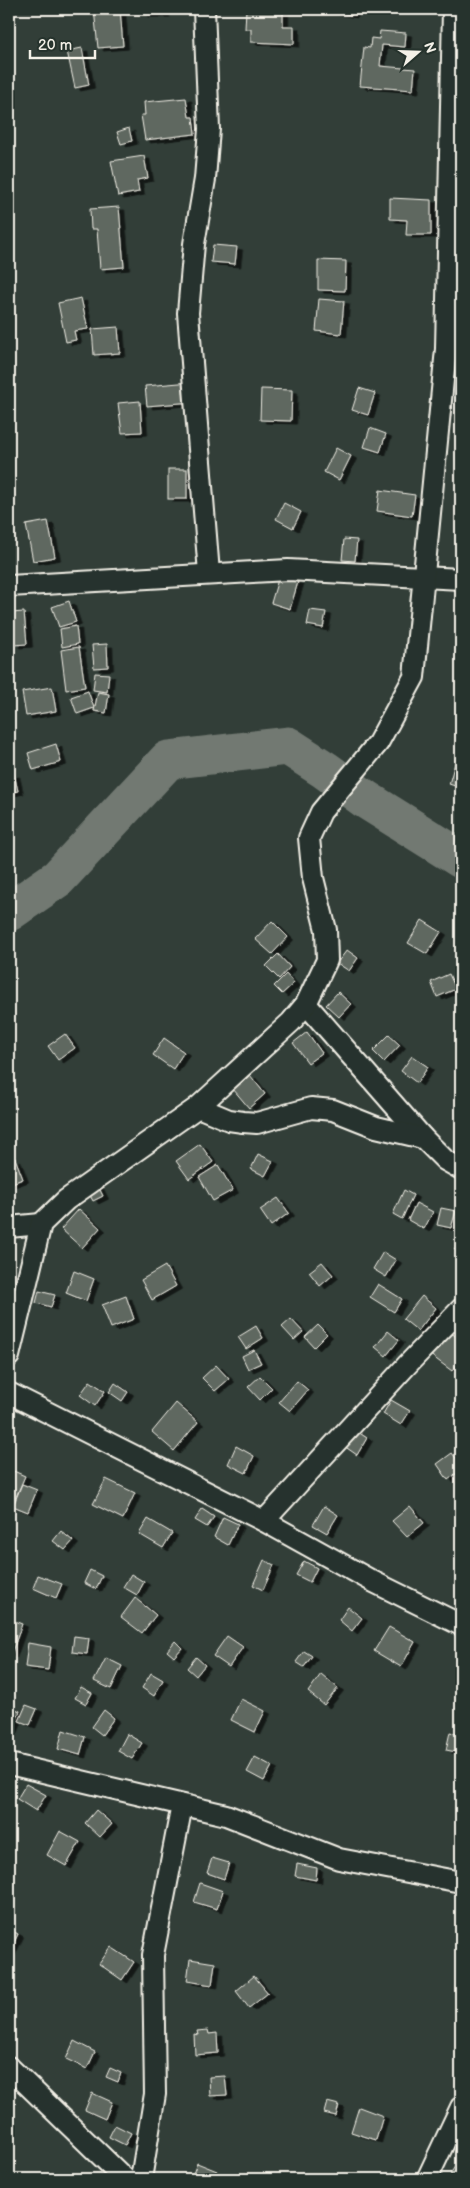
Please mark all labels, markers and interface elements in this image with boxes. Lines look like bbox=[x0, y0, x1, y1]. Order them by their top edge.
scale bar bbox=[30, 28, 95, 60]
north arrow bbox=[392, 28, 442, 78]
text: 20 m bbox=[38, 36, 72, 55]
text: N bbox=[420, 40, 440, 56]

